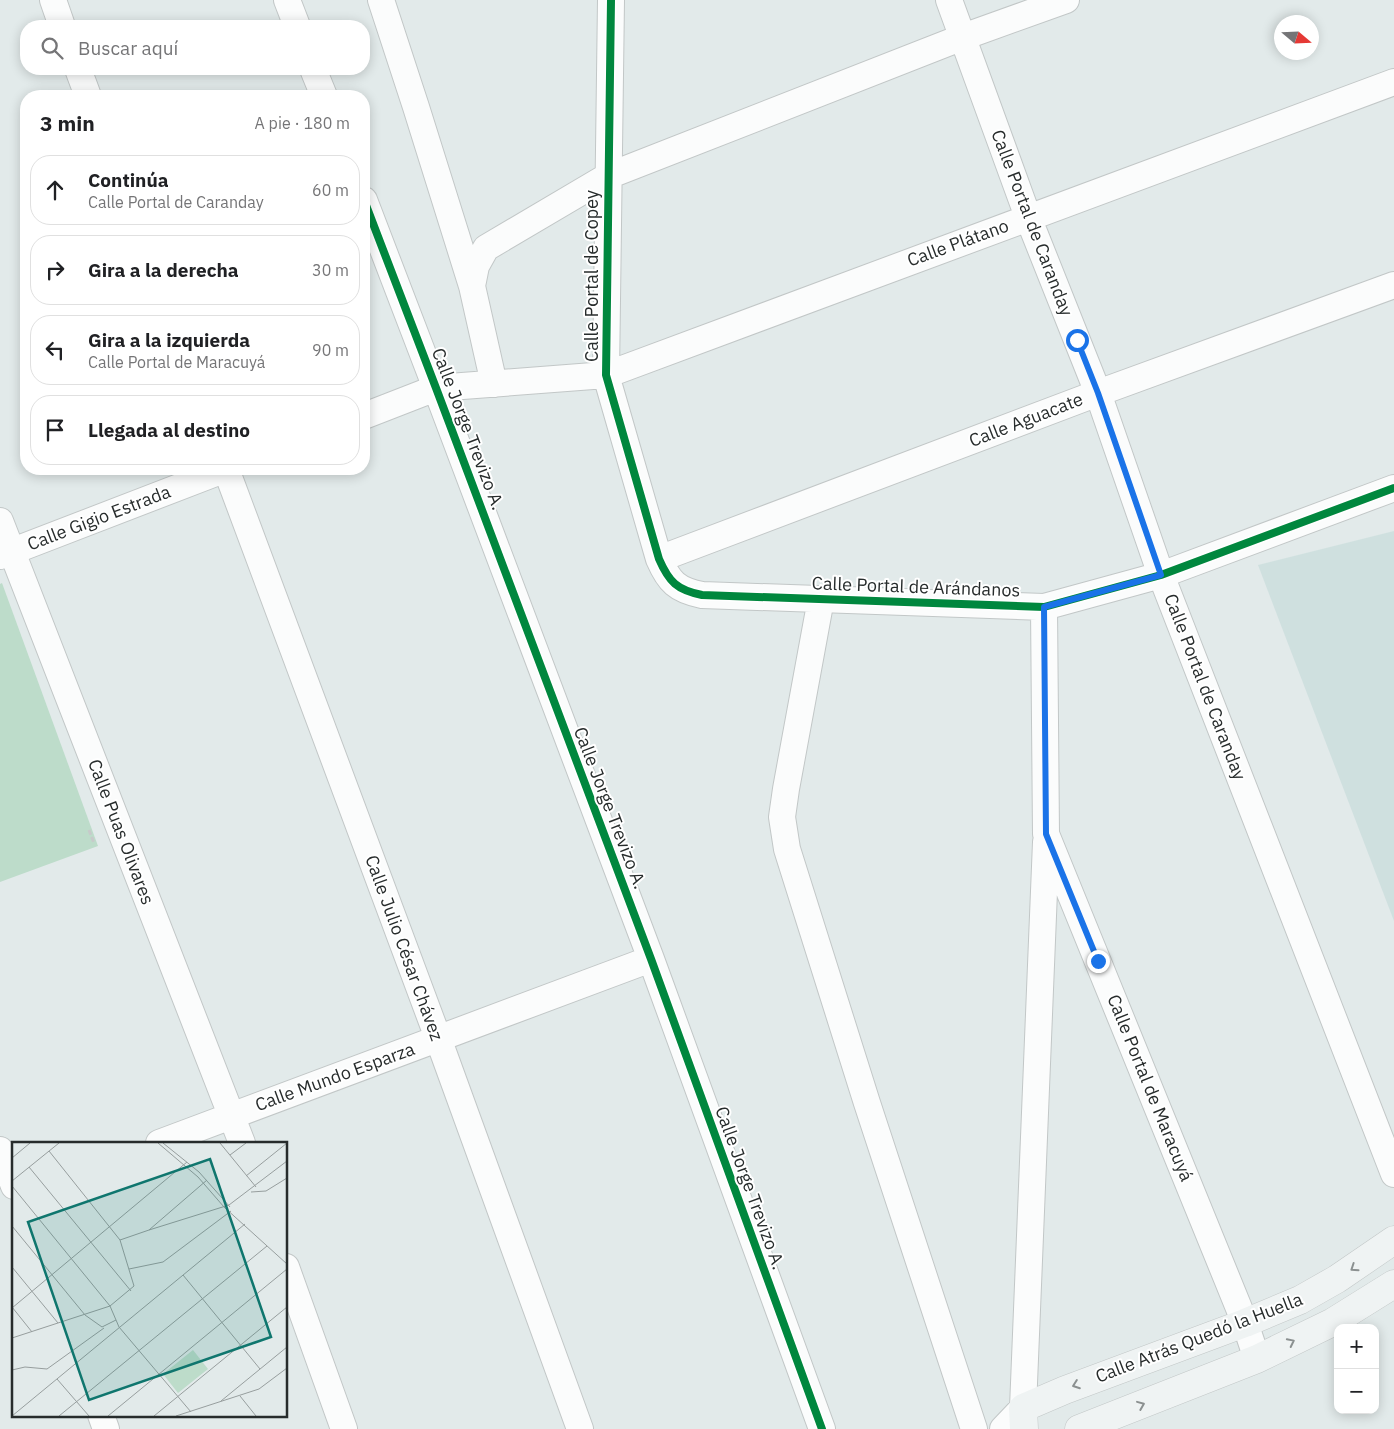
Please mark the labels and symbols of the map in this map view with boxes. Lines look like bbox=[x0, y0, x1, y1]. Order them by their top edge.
north arrow bbox=[1274, 15, 1319, 60]
street label: Calle Portal de Caranday bbox=[986, 126, 1079, 319]
street label: Calle Portal de Copey bbox=[580, 190, 603, 362]
street label: Calle Plátano bbox=[904, 214, 1012, 272]
route start bbox=[1066, 329, 1089, 352]
street label: Calle Jorge Trevizo A. bbox=[427, 344, 510, 513]
street label: Calle Aguacate bbox=[966, 387, 1086, 452]
street label: Calle Gigio Estrada bbox=[24, 479, 174, 555]
street label: Calle Portal de Arándanos bbox=[811, 571, 1021, 602]
street label: Calle Portal de Caranday bbox=[1159, 590, 1252, 783]
street label: Calle Jorge Trevizo A. bbox=[569, 723, 652, 892]
street label: Calle Puas Olivares bbox=[83, 756, 160, 908]
street label: Calle Julio César Chávez bbox=[360, 852, 449, 1044]
route end bbox=[1087, 950, 1110, 973]
street label: Calle Portal de Maracuyá bbox=[1102, 991, 1199, 1185]
street label: Calle Mundo Esparza bbox=[252, 1037, 418, 1116]
street label: Calle Jorge Trevizo A. bbox=[710, 1103, 791, 1273]
inset map bbox=[12, 1142, 288, 1416]
one-way arrow bbox=[1350, 1262, 1359, 1271]
street label: Calle Atrás Quedó la Huella bbox=[1092, 1287, 1306, 1388]
one-way arrow bbox=[1286, 1338, 1295, 1348]
one-way arrow bbox=[1072, 1379, 1081, 1389]
one-way arrow bbox=[1136, 1400, 1145, 1411]

